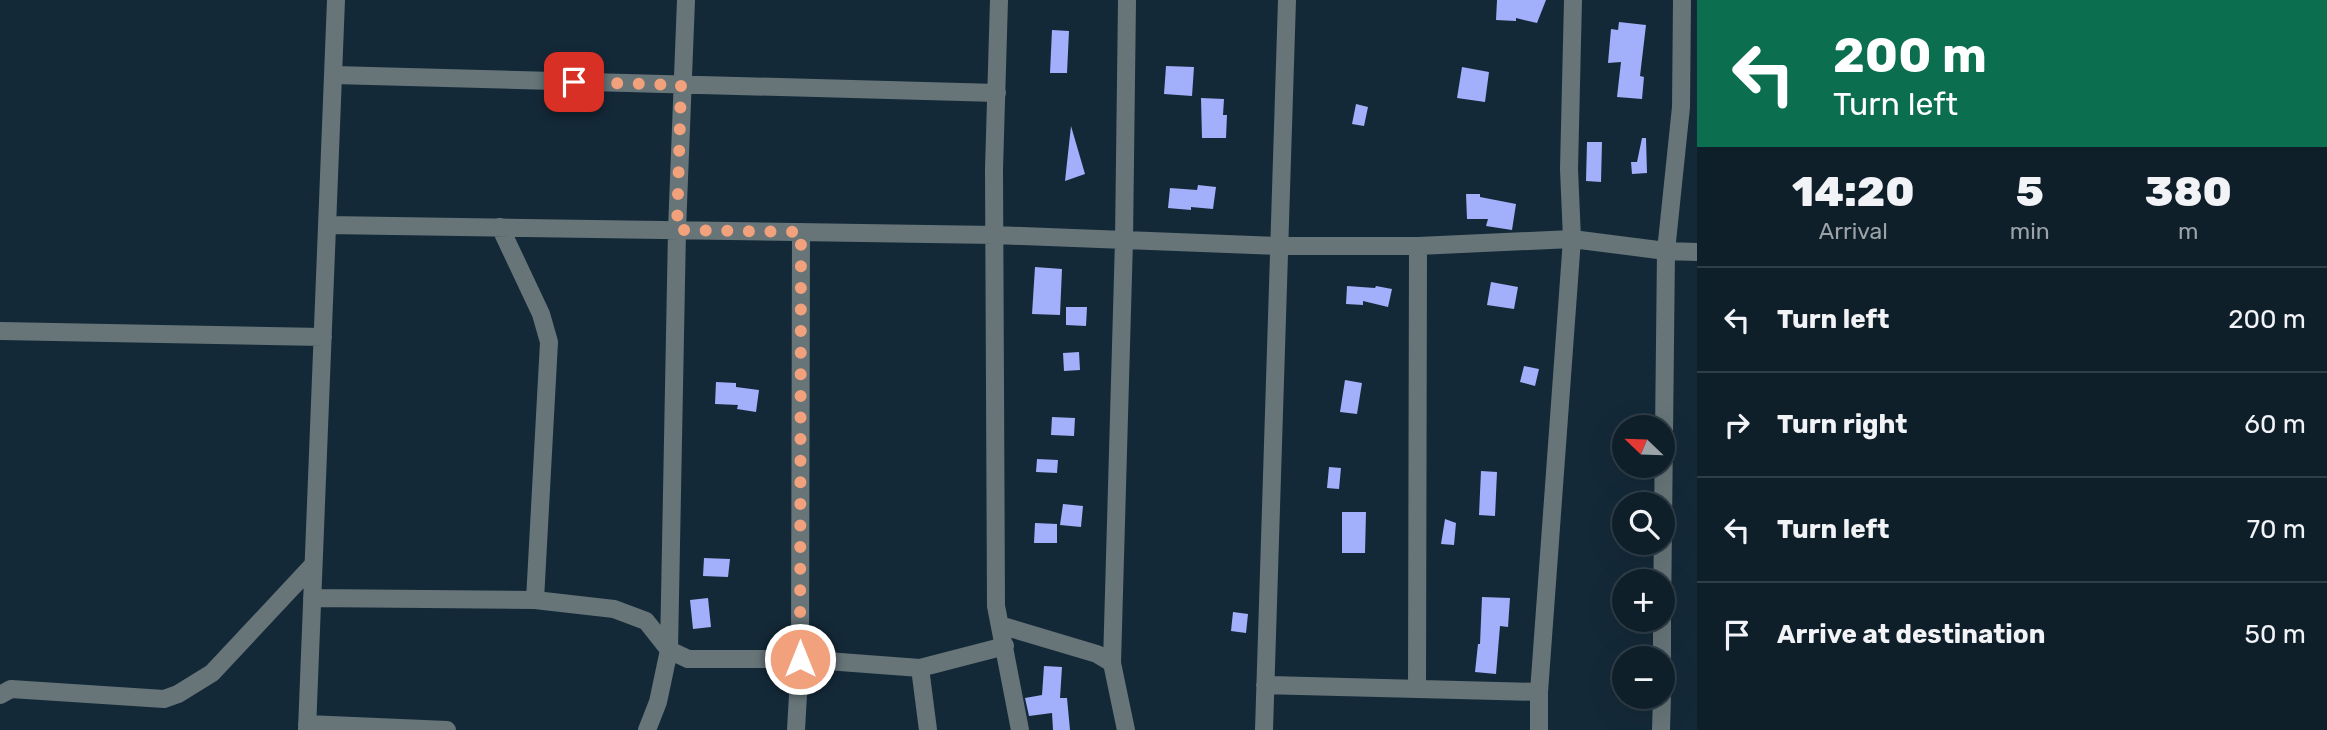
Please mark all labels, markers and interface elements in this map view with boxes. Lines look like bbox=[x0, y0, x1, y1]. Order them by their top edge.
text: 200 m bbox=[1833, 26, 1987, 84]
icon: left bbox=[1718, 28, 1809, 119]
pin bbox=[544, 52, 604, 112]
icon: arrive bbox=[555, 63, 593, 101]
text: Turn left bbox=[1833, 85, 1958, 123]
text: 14:20 bbox=[1792, 167, 1915, 217]
text: 5 bbox=[2016, 167, 2044, 217]
text: 380 bbox=[2145, 167, 2232, 217]
text: Arrival bbox=[1819, 217, 1888, 245]
text: min bbox=[2010, 217, 2050, 245]
text: m bbox=[2178, 217, 2199, 245]
icon: left bbox=[1718, 301, 1756, 339]
text: Turn left bbox=[1777, 304, 1889, 335]
text: 200 m bbox=[2228, 304, 2306, 335]
icon: right bbox=[1718, 406, 1756, 444]
text: Turn right bbox=[1777, 409, 1907, 440]
text: 60 m bbox=[2244, 409, 2306, 440]
north arrow bbox=[1612, 415, 1675, 478]
map controls bbox=[1612, 415, 1675, 709]
button: search bbox=[1612, 492, 1675, 555]
icon: left bbox=[1718, 511, 1756, 549]
text: Turn left bbox=[1777, 514, 1889, 545]
text: 70 m bbox=[2247, 514, 2306, 545]
button: + bbox=[1612, 569, 1675, 632]
icon: arrive bbox=[1718, 616, 1756, 654]
text: Arrive at destination bbox=[1777, 619, 2045, 650]
text: 50 m bbox=[2245, 619, 2306, 650]
position arrow bbox=[763, 622, 837, 696]
button: − bbox=[1612, 646, 1675, 709]

